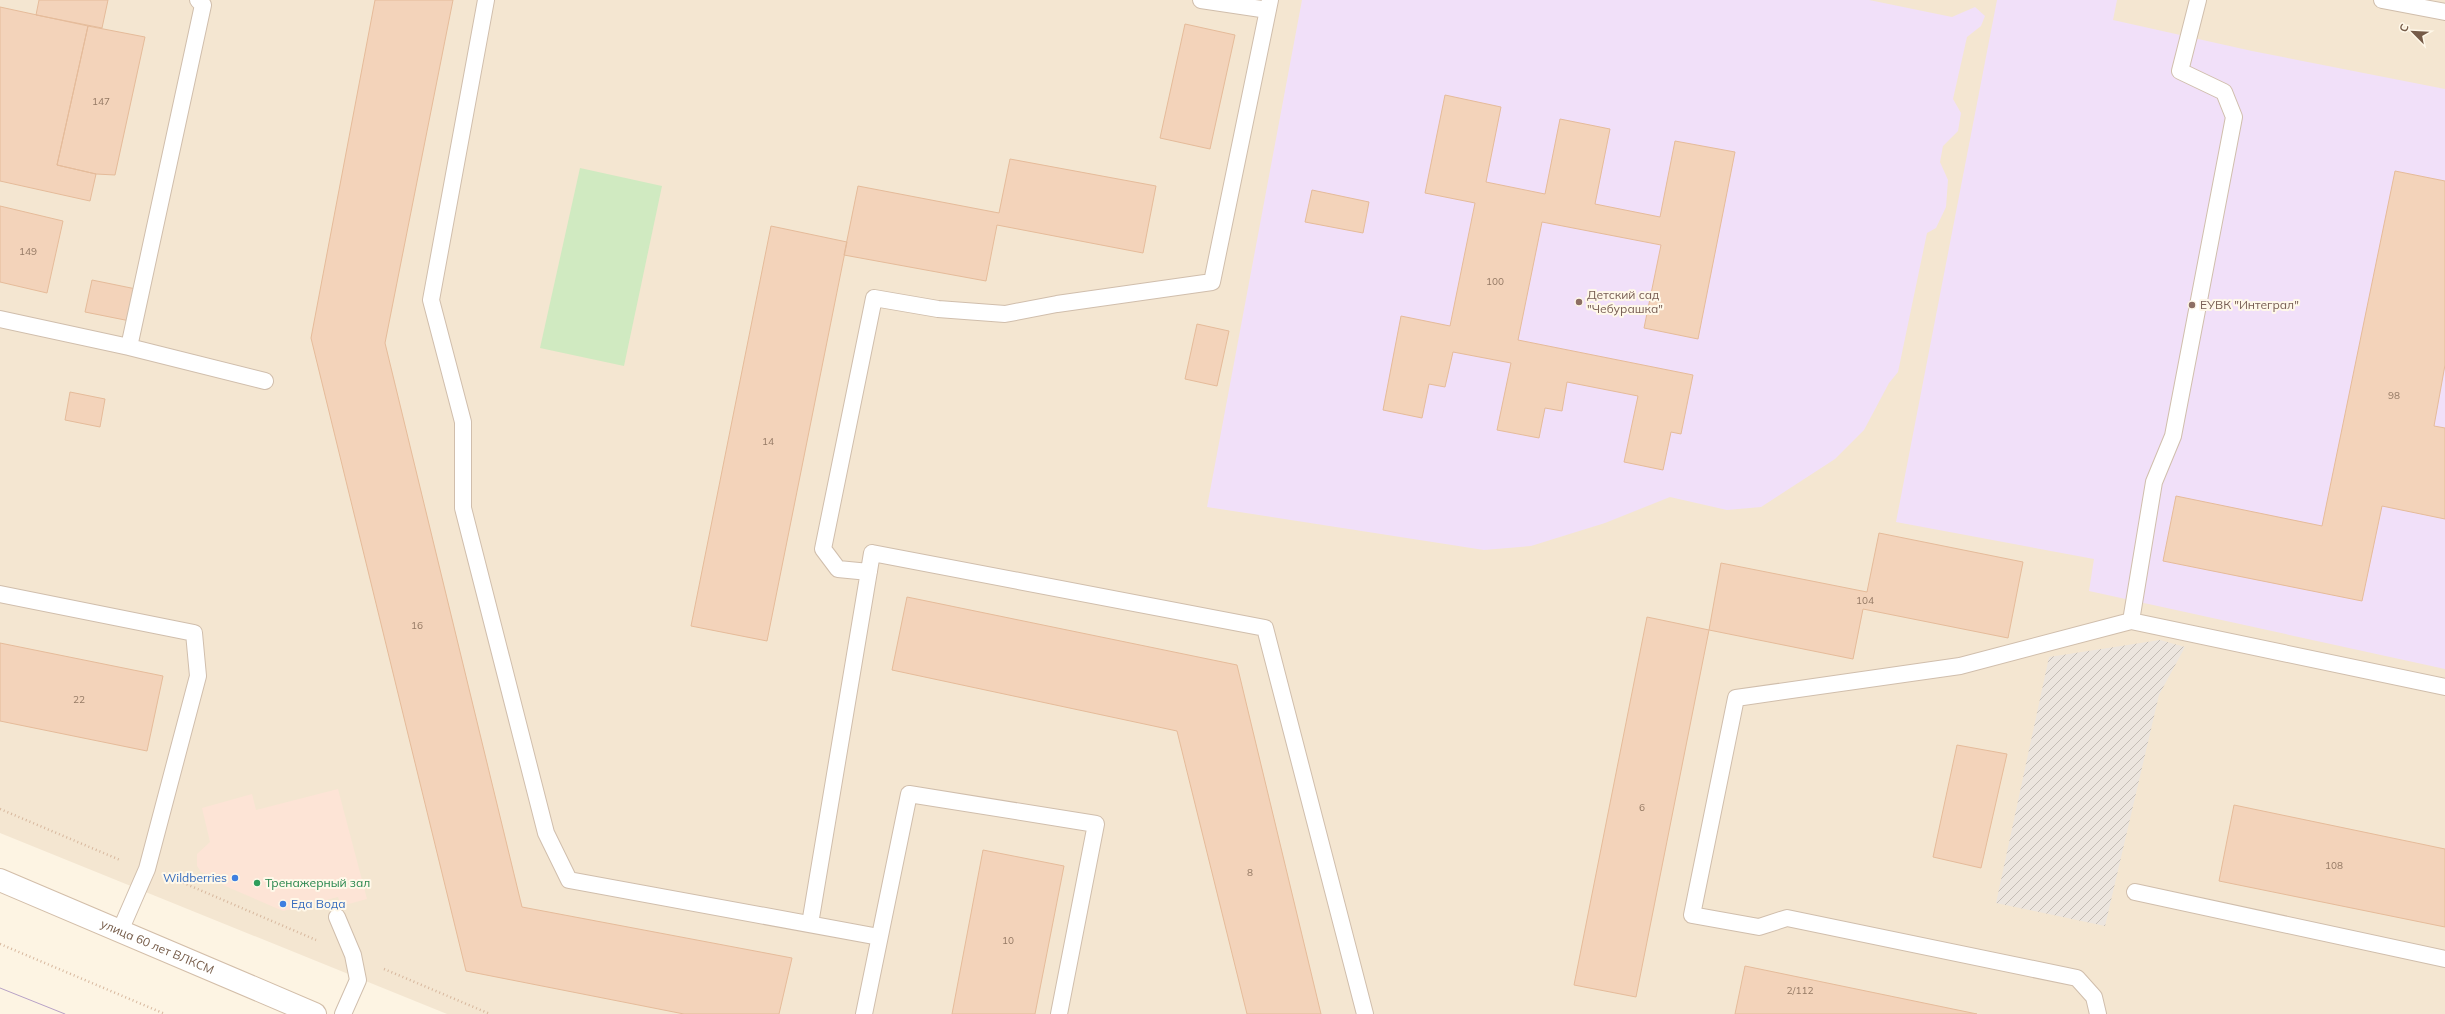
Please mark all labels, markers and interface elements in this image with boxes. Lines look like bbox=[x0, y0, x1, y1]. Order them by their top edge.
north arrow bbox=[2393, 12, 2433, 52]
text: С bbox=[2396, 21, 2412, 34]
house number: 147 bbox=[92, 95, 110, 108]
house number: 149 bbox=[19, 245, 37, 258]
house number: 100 bbox=[1486, 275, 1504, 288]
place label: Детский сад "Чебурашка" bbox=[1587, 287, 1663, 316]
marker: Детский сад "Чебурашка" bbox=[1574, 297, 1584, 307]
place label: ЕУВК "Интеграл" bbox=[2200, 297, 2299, 312]
marker: ЕУВК "Интеграл" bbox=[2187, 300, 2197, 310]
house number: 98 bbox=[2388, 389, 2400, 402]
house number: 14 bbox=[762, 435, 774, 448]
house number: 104 bbox=[1856, 594, 1874, 607]
house number: 16 bbox=[411, 619, 423, 632]
house number: 22 bbox=[73, 693, 85, 706]
house number: 6 bbox=[1639, 801, 1645, 814]
house number: 108 bbox=[2325, 859, 2343, 872]
house number: 8 bbox=[1247, 866, 1253, 879]
place label: Wildberries bbox=[163, 870, 227, 885]
marker: Wildberries bbox=[230, 873, 240, 883]
place label: Тренажерный зал bbox=[265, 875, 370, 890]
marker: Тренажерный зал bbox=[252, 878, 262, 888]
place label: Еда Вода bbox=[291, 896, 346, 911]
marker: Еда Вода bbox=[278, 899, 288, 909]
street label: улица 60 лет ВЛКСМ bbox=[99, 916, 216, 977]
house number: 10 bbox=[1002, 934, 1014, 947]
house number: 2/112 bbox=[1787, 984, 1813, 997]

